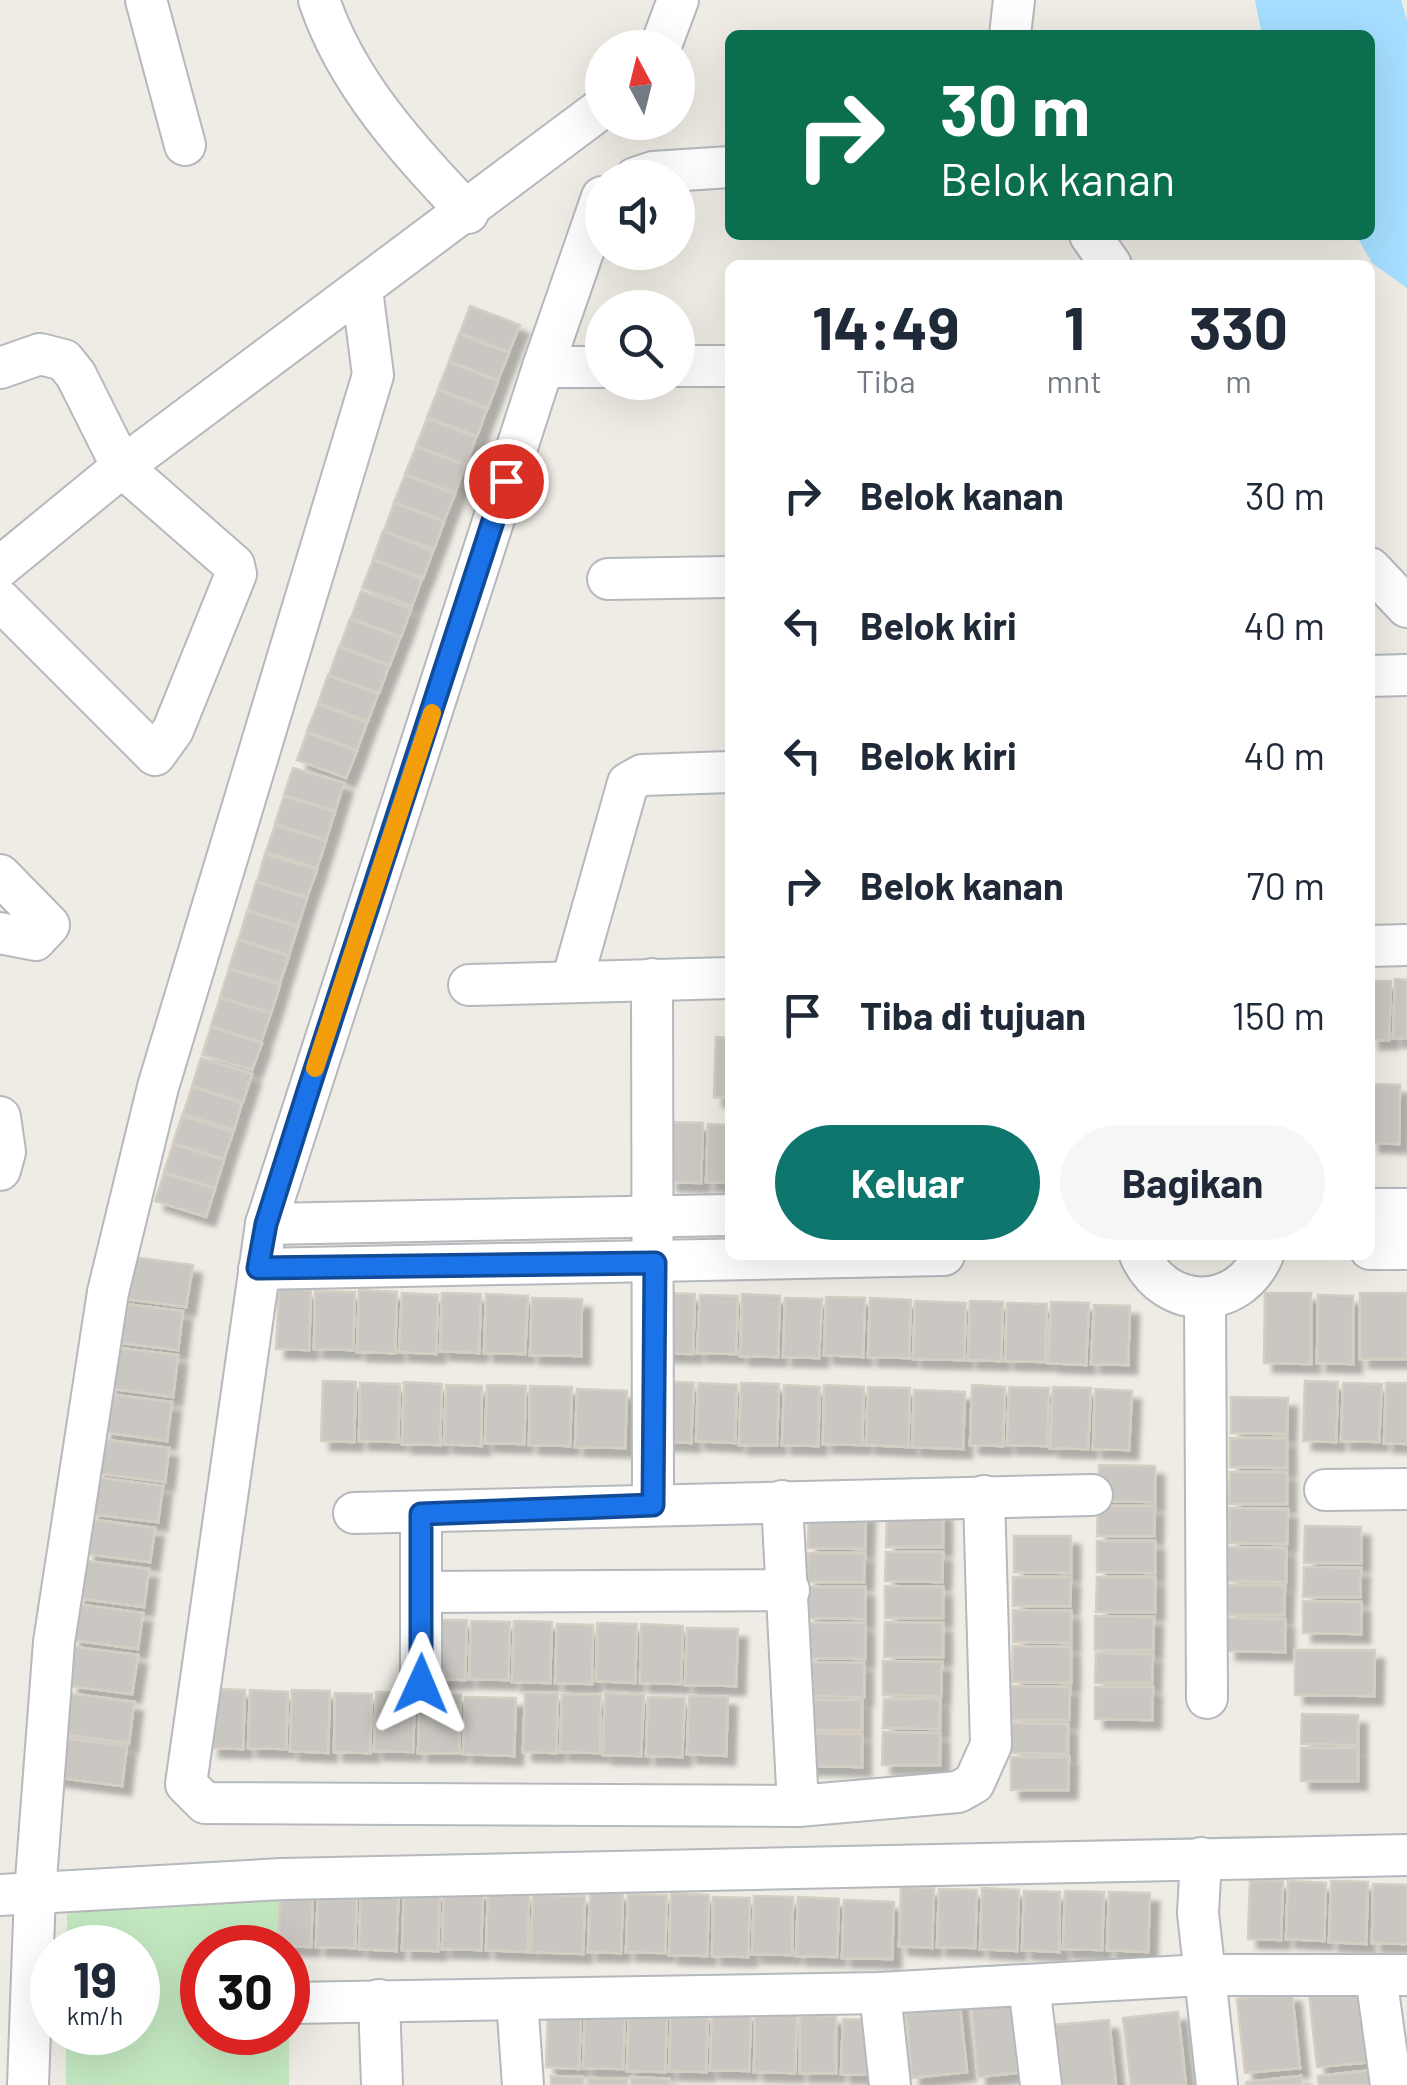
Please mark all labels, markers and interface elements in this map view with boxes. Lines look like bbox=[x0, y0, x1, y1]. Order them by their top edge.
north arrow bbox=[585, 30, 695, 140]
map controls bbox=[585, 30, 695, 400]
text: 30 m bbox=[940, 66, 1090, 150]
icon: right bbox=[775, 70, 905, 200]
text: Belok kanan bbox=[940, 151, 1175, 205]
button: sound bbox=[585, 160, 695, 270]
button: search bbox=[585, 290, 695, 400]
text: 14:49 bbox=[812, 290, 960, 362]
text: 1 bbox=[1064, 290, 1085, 362]
text: 330 bbox=[1189, 290, 1288, 362]
text: Tiba bbox=[856, 361, 916, 399]
text: mnt bbox=[1047, 361, 1102, 399]
text: m bbox=[1225, 361, 1252, 399]
pin bbox=[464, 439, 549, 524]
icon: arrive bbox=[479, 454, 534, 509]
icon: right bbox=[775, 468, 830, 523]
text: Belok kanan bbox=[860, 472, 1064, 518]
text: 30 m bbox=[1245, 472, 1325, 518]
icon: left bbox=[775, 598, 830, 653]
text: Belok kiri bbox=[860, 602, 1017, 648]
text: 40 m bbox=[1244, 602, 1325, 648]
icon: left bbox=[775, 728, 830, 783]
text: Belok kiri bbox=[860, 732, 1017, 778]
text: 40 m bbox=[1244, 732, 1325, 778]
icon: right bbox=[775, 858, 830, 913]
text: Belok kanan bbox=[860, 862, 1064, 908]
text: 70 m bbox=[1247, 862, 1325, 908]
icon: arrive bbox=[775, 988, 830, 1043]
text: Tiba di tujuan bbox=[860, 992, 1086, 1038]
text: 150 m bbox=[1232, 992, 1325, 1038]
button: Keluar bbox=[775, 1125, 1040, 1240]
button: Bagikan bbox=[1060, 1125, 1325, 1240]
position arrow bbox=[369, 1632, 473, 1736]
speed limit sign: 30 bbox=[180, 1925, 310, 2055]
text: 19 bbox=[73, 1948, 117, 2008]
text: km/h bbox=[67, 2000, 123, 2030]

